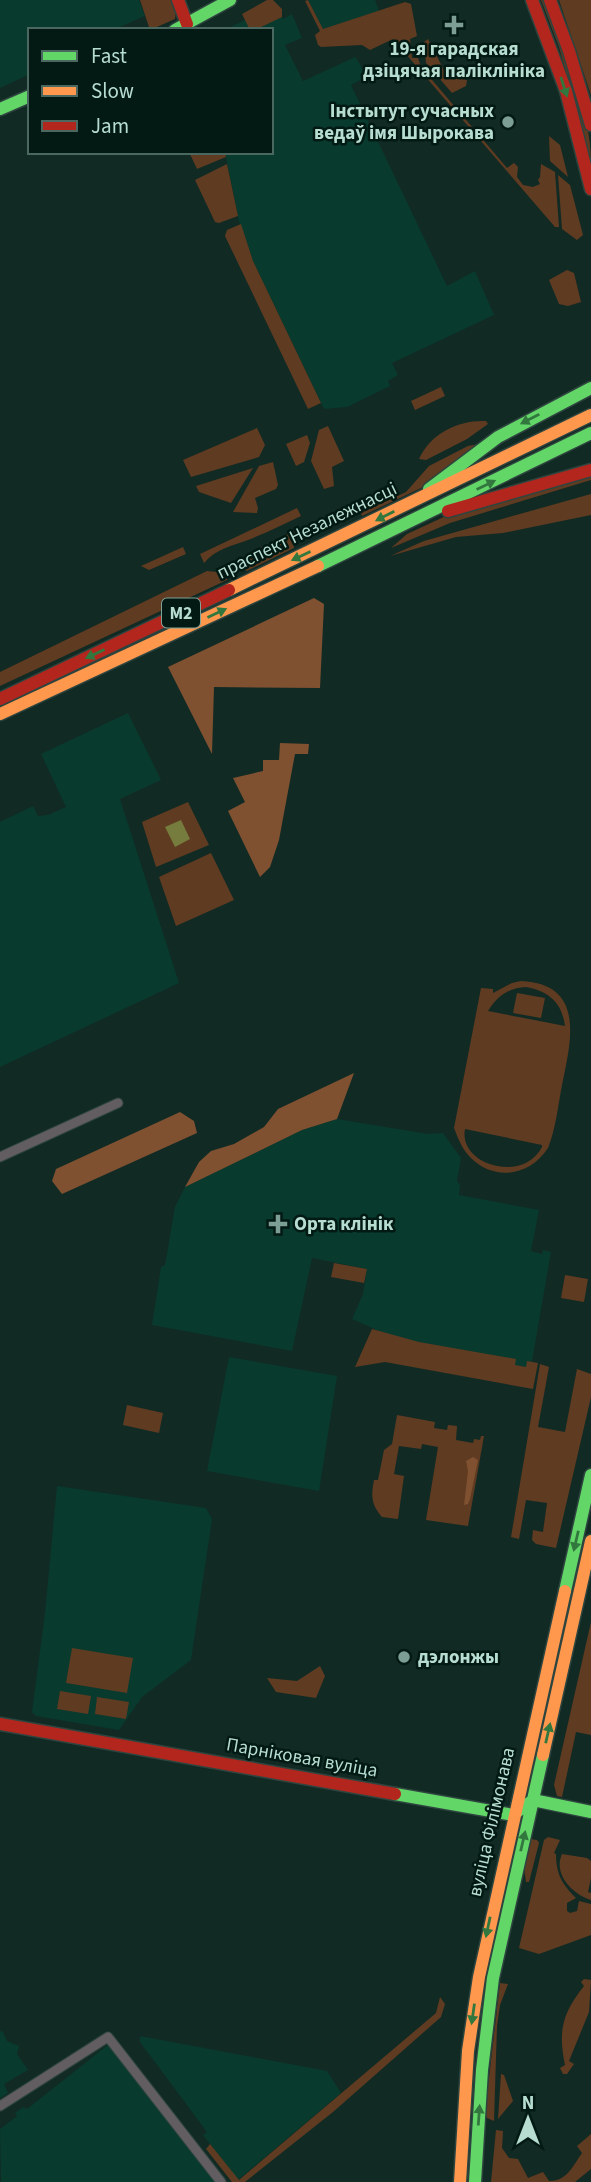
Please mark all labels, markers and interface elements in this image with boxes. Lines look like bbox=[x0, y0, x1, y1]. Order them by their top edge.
marker: 19-я гарадская дзіцячая паліклініка bbox=[444, 15, 464, 35]
legend bbox=[28, 28, 273, 154]
place label: 19-я гарадская дзіцячая паліклініка bbox=[363, 36, 545, 85]
text: Fast bbox=[91, 41, 127, 71]
text: Slow bbox=[91, 76, 134, 106]
one-way arrow bbox=[560, 77, 570, 98]
place label: Інстытут сучасных ведаў імя Шырокава bbox=[314, 98, 494, 147]
text: Jam bbox=[91, 111, 129, 141]
marker: Інстытут сучасных ведаў імя Шырокава bbox=[500, 114, 516, 130]
one-way arrow bbox=[520, 413, 540, 425]
street label: праспект Незалежнасці bbox=[212, 476, 402, 586]
one-way arrow bbox=[476, 479, 496, 490]
one-way arrow bbox=[375, 510, 395, 521]
one-way arrow bbox=[290, 551, 311, 562]
road number: М2 bbox=[162, 598, 200, 628]
one-way arrow bbox=[207, 607, 227, 618]
one-way arrow bbox=[85, 648, 105, 659]
place label: Орта клінік bbox=[294, 1211, 394, 1238]
marker: Орта клінік bbox=[268, 1214, 288, 1234]
one-way arrow bbox=[570, 1530, 581, 1552]
place label: дэлонжы bbox=[418, 1644, 499, 1671]
marker: дэлонжы bbox=[396, 1649, 412, 1665]
one-way arrow bbox=[542, 1722, 553, 1744]
street label: Парніковая вуліца bbox=[224, 1731, 380, 1785]
street label: вуліца Філімонава bbox=[462, 1745, 522, 1899]
one-way arrow bbox=[518, 1830, 529, 1852]
one-way arrow bbox=[483, 1916, 494, 1938]
one-way arrow bbox=[467, 2003, 478, 2025]
north arrow bbox=[493, 2084, 563, 2154]
text: N bbox=[522, 2090, 534, 2117]
one-way arrow bbox=[474, 2104, 485, 2126]

